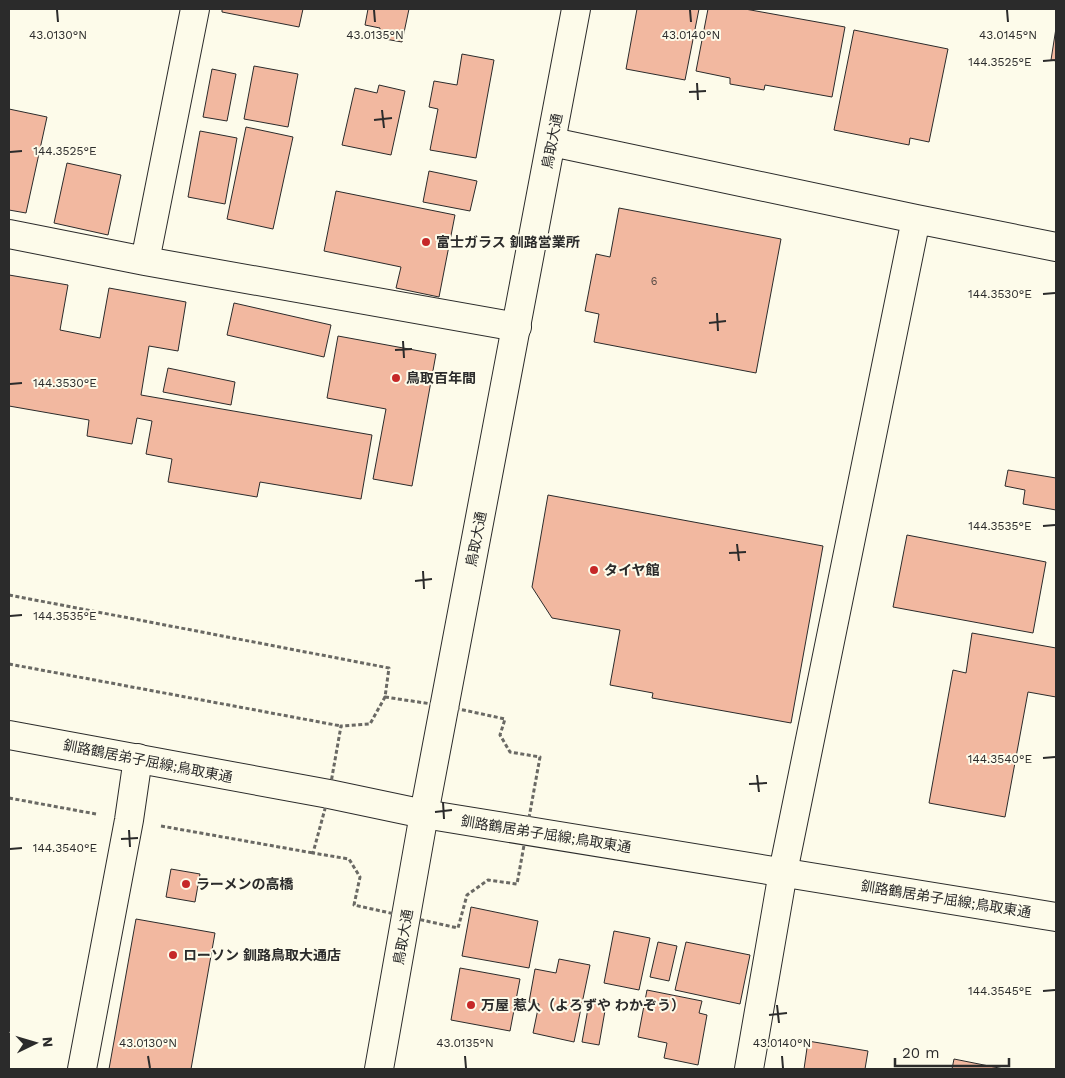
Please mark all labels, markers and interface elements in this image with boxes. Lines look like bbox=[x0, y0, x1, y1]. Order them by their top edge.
text: 43.0130°N bbox=[29, 28, 87, 42]
text: 43.0135°N bbox=[346, 28, 404, 42]
text: 43.0140°N bbox=[662, 28, 720, 42]
text: 43.0145°N bbox=[979, 28, 1037, 42]
text: 144.3525°E bbox=[968, 55, 1032, 69]
street label: 鳥取大通 bbox=[539, 112, 565, 170]
text: 144.3525°E bbox=[33, 144, 97, 158]
place label: 富士ガラス 釧路営業所 bbox=[436, 234, 580, 250]
marker: 富士ガラス 釧路営業所 bbox=[420, 236, 432, 248]
house number: 6 bbox=[651, 275, 658, 288]
text: 144.3530°E bbox=[968, 287, 1032, 301]
place label: 鳥取百年間 bbox=[406, 370, 476, 386]
marker: 鳥取百年間 bbox=[390, 372, 402, 384]
text: 144.3530°E bbox=[33, 376, 97, 390]
street label: 鳥取大通 bbox=[463, 510, 489, 568]
text: 144.3535°E bbox=[968, 519, 1032, 533]
place label: タイヤ館 bbox=[604, 562, 660, 578]
marker: タイヤ館 bbox=[588, 564, 600, 576]
text: 144.3535°E bbox=[33, 609, 97, 623]
street label: 釧路鶴居弟子屈線;鳥取東通 bbox=[62, 737, 234, 785]
text: 144.3540°E bbox=[968, 752, 1033, 766]
street label: 釧路鶴居弟子屈線;鳥取東通 bbox=[460, 813, 632, 855]
text: 144.3540°E bbox=[33, 841, 98, 855]
place label: ラーメンの高橋 bbox=[196, 876, 293, 892]
marker: ラーメンの高橋 bbox=[180, 878, 192, 890]
street label: 釧路鶴居弟子屈線;鳥取東通 bbox=[860, 878, 1032, 920]
street label: 鳥取大通 bbox=[390, 908, 416, 966]
place label: ローソン 釧路鳥取大通店 bbox=[183, 947, 341, 963]
marker: ローソン 釧路鳥取大通店 bbox=[167, 949, 179, 961]
text: 144.3545°E bbox=[968, 984, 1032, 998]
place label: 万屋 惹人（よろずや わかぞう） bbox=[481, 997, 685, 1013]
marker: 万屋 惹人（よろずや わかぞう） bbox=[465, 999, 477, 1011]
north arrow bbox=[10, 1018, 60, 1068]
text: N bbox=[40, 1036, 56, 1048]
text: 43.0130°N bbox=[119, 1036, 177, 1050]
text: 43.0135°N bbox=[436, 1036, 494, 1050]
text: 43.0140°N bbox=[753, 1036, 811, 1050]
scale bar bbox=[895, 1036, 1009, 1068]
text: 20 m bbox=[902, 1044, 940, 1062]

